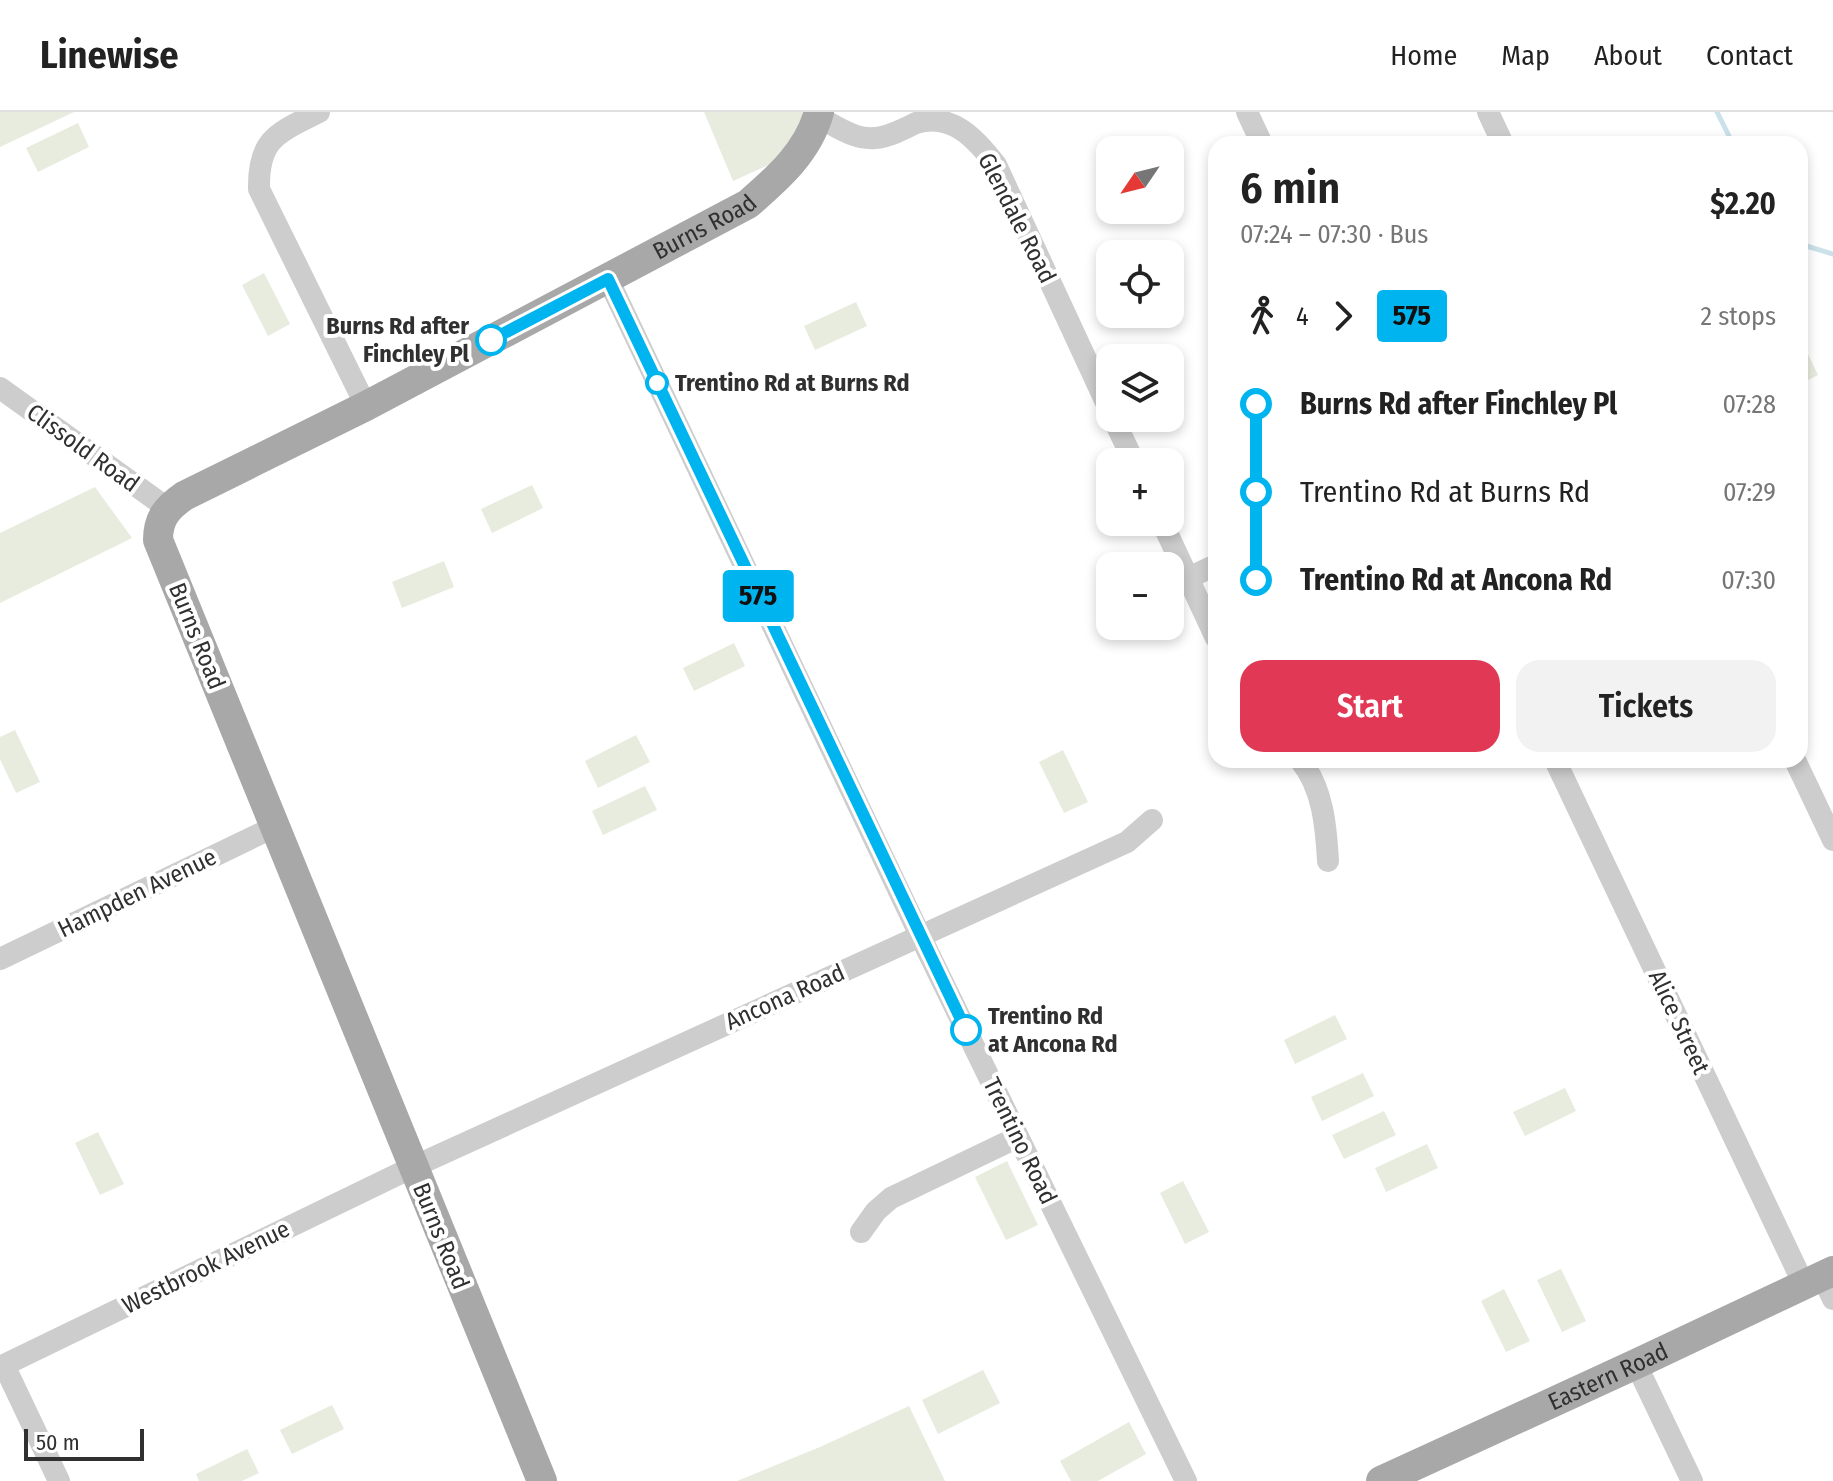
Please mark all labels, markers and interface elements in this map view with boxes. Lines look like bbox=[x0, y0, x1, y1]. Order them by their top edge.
text: Linewise bbox=[40, 32, 179, 78]
text: Home bbox=[1390, 39, 1457, 72]
text: Map bbox=[1501, 39, 1550, 72]
text: About bbox=[1594, 39, 1662, 72]
text: Contact bbox=[1706, 39, 1793, 72]
north arrow bbox=[1096, 136, 1184, 224]
map controls bbox=[1096, 136, 1184, 640]
street label: Glendale Road bbox=[972, 148, 1062, 288]
text: 6 min bbox=[1240, 162, 1340, 215]
text: $2.20 bbox=[1710, 186, 1776, 222]
street label: Burns Road bbox=[648, 189, 762, 266]
text: 07:24 – 07:30 · Bus bbox=[1240, 219, 1428, 250]
button: locate bbox=[1096, 240, 1184, 328]
icon: walk bbox=[1240, 294, 1284, 338]
icon: forward bbox=[1321, 294, 1365, 338]
text: 575 bbox=[1393, 299, 1431, 332]
text: 4 bbox=[1296, 301, 1309, 332]
text: 2 stops bbox=[1701, 301, 1776, 332]
place label: Burns Rd after Finchley Pl bbox=[326, 312, 469, 368]
marker: Burns Rd after Finchley Pl bbox=[476, 325, 506, 355]
button: layers bbox=[1096, 344, 1184, 432]
place label: Trentino Rd at Burns Rd bbox=[675, 369, 909, 397]
marker: Trentino Rd at Burns Rd bbox=[646, 372, 668, 394]
text: Burns Rd after Finchley Pl bbox=[1300, 386, 1617, 422]
text: 07:28 bbox=[1722, 389, 1776, 420]
street label: Clissold Road bbox=[21, 398, 145, 498]
button: + bbox=[1096, 448, 1184, 536]
text: Trentino Rd at Burns Rd bbox=[1300, 474, 1590, 510]
text: 07:29 bbox=[1723, 477, 1776, 508]
button: − bbox=[1096, 552, 1184, 640]
text: Trentino Rd at Ancona Rd bbox=[1300, 562, 1612, 598]
text: 07:30 bbox=[1721, 565, 1776, 596]
line badge: 575 bbox=[712, 570, 804, 622]
street label: Burns Road bbox=[163, 579, 231, 693]
text: 575 bbox=[739, 579, 777, 612]
button: Start bbox=[1240, 660, 1500, 752]
button: Tickets bbox=[1516, 660, 1776, 752]
street label: Hampden Avenue bbox=[53, 843, 221, 943]
street label: Ancona Road bbox=[721, 958, 849, 1036]
street label: Alice Street bbox=[1643, 966, 1715, 1079]
place label: Trentino Rd at Ancona Rd bbox=[988, 1002, 1117, 1058]
marker: Trentino Rd at Ancona Rd bbox=[951, 1015, 981, 1045]
street label: Trentino Road bbox=[977, 1073, 1063, 1209]
street label: Burns Road bbox=[407, 1179, 475, 1293]
street label: Westbrook Avenue bbox=[118, 1214, 294, 1320]
street label: Eastern Road bbox=[1544, 1337, 1673, 1416]
scale bar bbox=[24, 1425, 144, 1461]
text: 50 m bbox=[36, 1429, 80, 1456]

